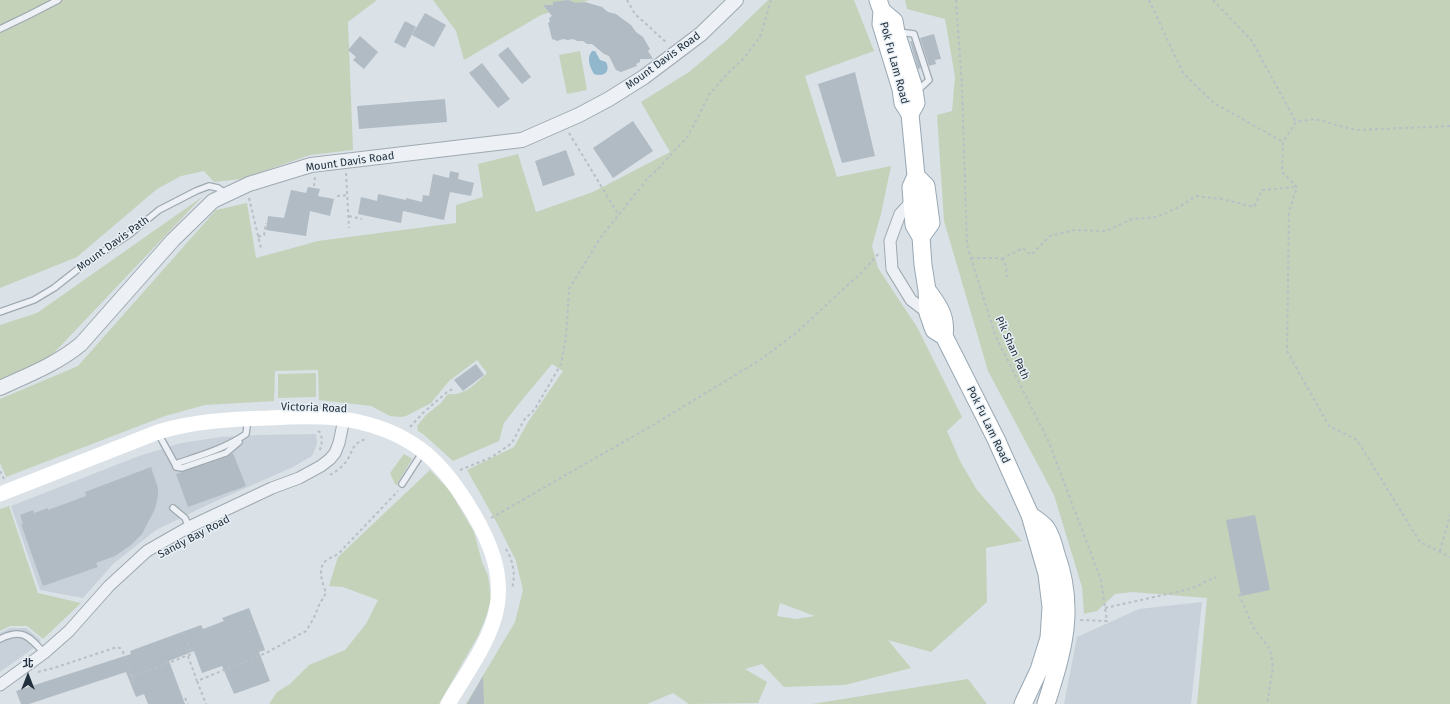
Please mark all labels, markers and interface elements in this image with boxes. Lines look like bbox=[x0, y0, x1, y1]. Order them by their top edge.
street label: Pok Fu Lam Road bbox=[877, 21, 911, 105]
street label: Mount Davis Road bbox=[623, 29, 703, 93]
street label: Mount Davis Road bbox=[305, 149, 395, 175]
street label: Mount Davis Path bbox=[74, 213, 152, 275]
street label: Pik Shan Path bbox=[992, 314, 1032, 382]
street label: Pok Fu Lam Road bbox=[964, 384, 1012, 466]
street label: Victoria Road bbox=[281, 400, 347, 416]
street label: Sandy Bay Road bbox=[156, 513, 232, 561]
north arrow bbox=[8, 656, 48, 696]
text: 北 bbox=[23, 657, 34, 670]

